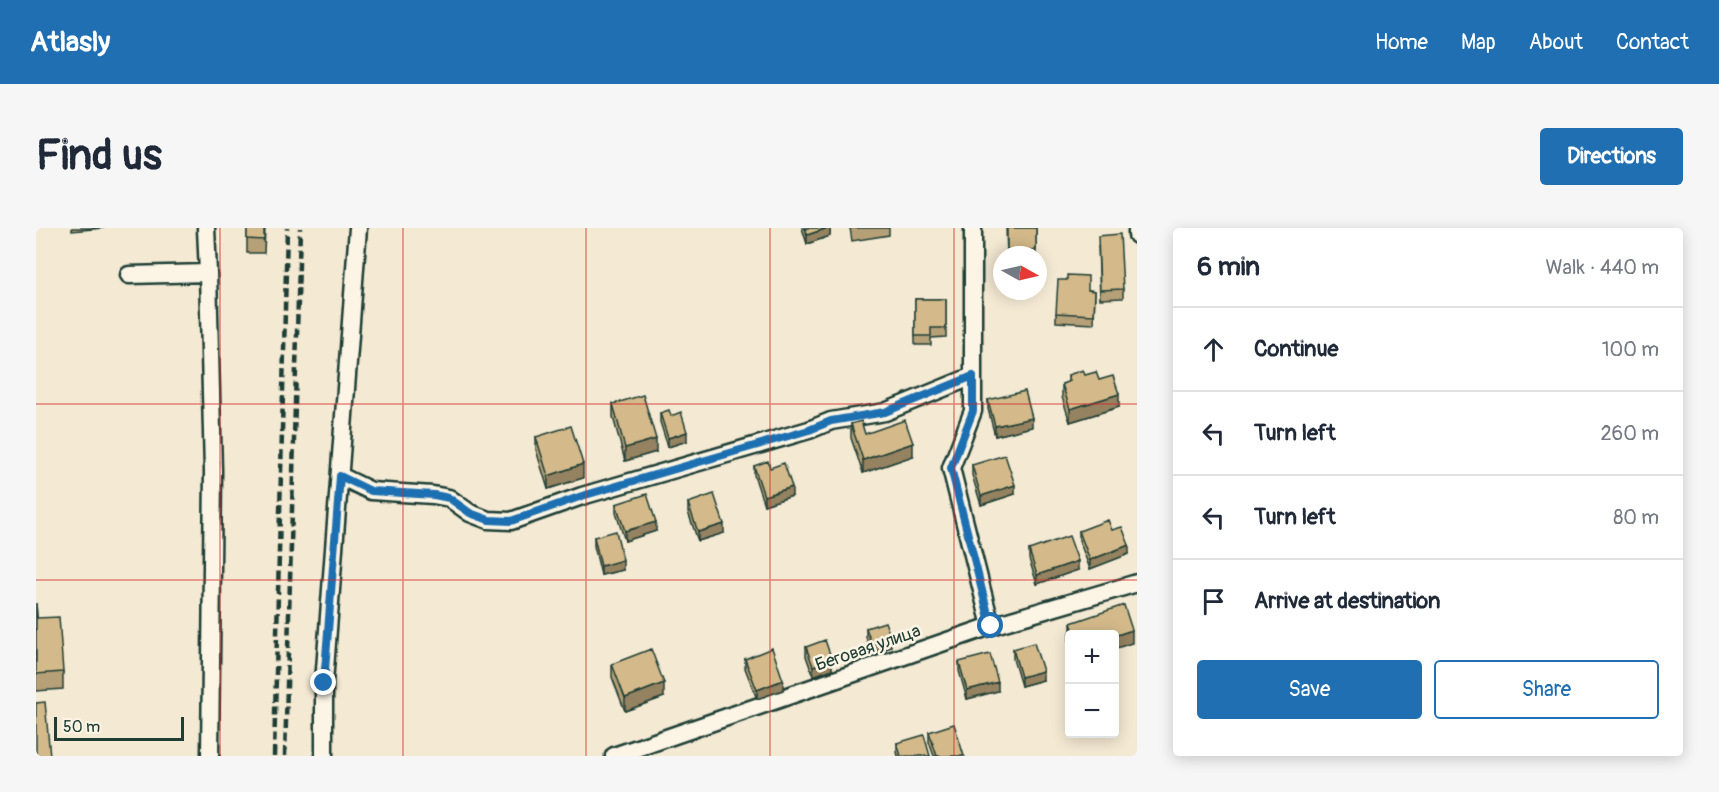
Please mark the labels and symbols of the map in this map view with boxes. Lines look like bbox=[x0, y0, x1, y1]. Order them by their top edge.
north arrow bbox=[993, 246, 1047, 300]
route start bbox=[977, 612, 1003, 638]
street label: Беговая улица bbox=[812, 619, 924, 677]
route end bbox=[310, 669, 336, 695]
scale bar bbox=[54, 714, 184, 742]

